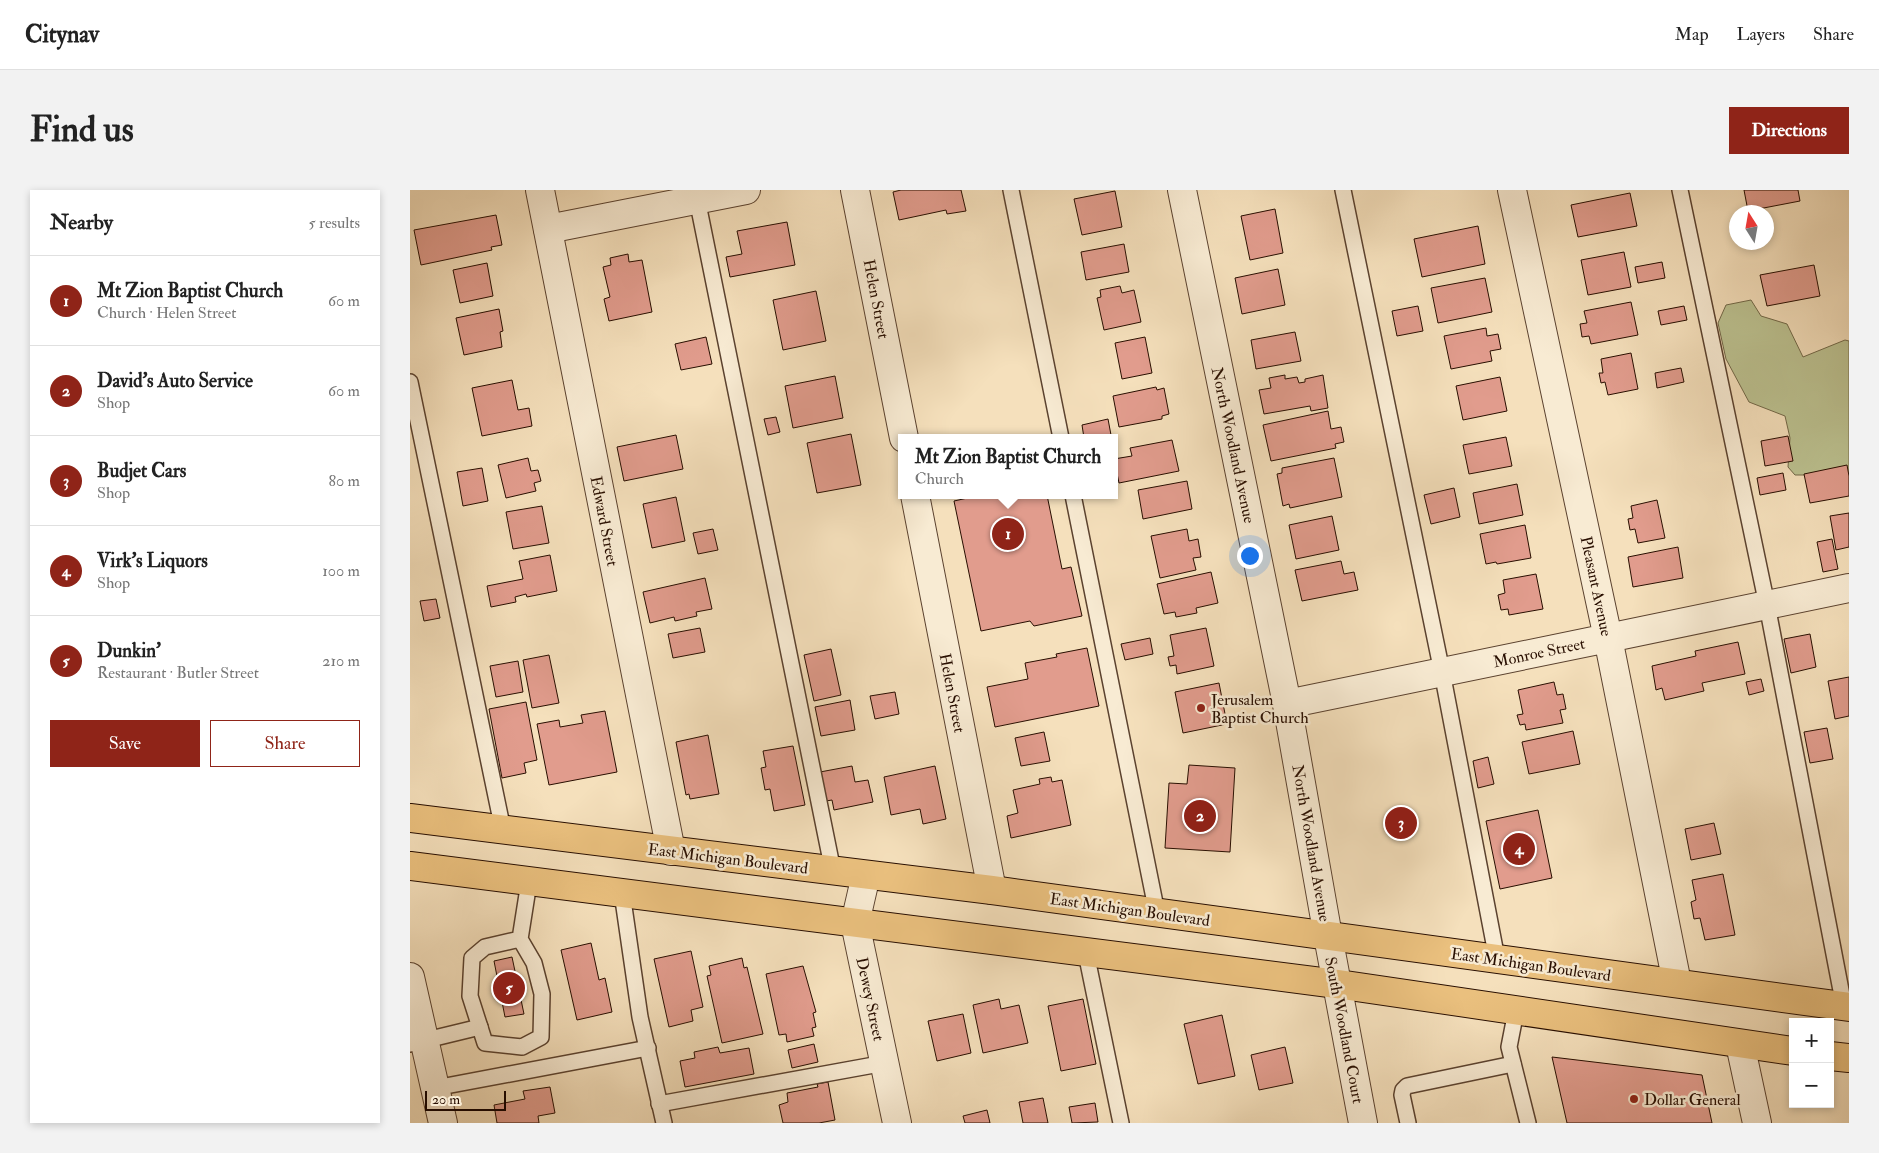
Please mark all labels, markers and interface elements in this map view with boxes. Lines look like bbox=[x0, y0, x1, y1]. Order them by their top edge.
text: Citynav bbox=[25, 19, 99, 50]
text: Map bbox=[1675, 23, 1709, 46]
text: Layers bbox=[1737, 23, 1785, 46]
text: Share bbox=[1813, 23, 1854, 46]
button: Directions bbox=[1729, 107, 1849, 154]
text: Find us bbox=[30, 108, 134, 152]
north arrow bbox=[1729, 205, 1774, 250]
text: Nearby bbox=[50, 209, 113, 236]
text: 5 results bbox=[309, 213, 360, 233]
street label: Helen Street bbox=[859, 258, 894, 341]
text: Mt Zion Baptist Church bbox=[97, 279, 283, 303]
text: 1 bbox=[63, 291, 69, 311]
text: 60 m bbox=[328, 291, 360, 311]
text: Church · Helen Street bbox=[97, 303, 236, 323]
street label: North Woodland Avenue bbox=[1207, 365, 1259, 525]
text: David's Auto Service bbox=[97, 369, 253, 393]
text: 2 bbox=[62, 381, 70, 401]
text: 60 m bbox=[328, 381, 360, 401]
text: Shop bbox=[97, 393, 130, 413]
popup bbox=[898, 434, 1118, 499]
text: Mt Zion Baptist Church bbox=[915, 445, 1101, 469]
text: Budjet Cars bbox=[97, 459, 186, 483]
text: Church bbox=[915, 469, 964, 489]
text: 3 bbox=[63, 471, 69, 491]
text: 80 m bbox=[329, 471, 360, 491]
street label: Edward Street bbox=[585, 474, 623, 568]
text: Shop bbox=[97, 483, 130, 503]
pin: 1 bbox=[992, 515, 1024, 553]
street label: Pleasant Avenue bbox=[1576, 534, 1616, 638]
your location bbox=[1237, 543, 1263, 569]
text: Virk's Liquors bbox=[97, 549, 208, 573]
text: 4 bbox=[62, 561, 70, 581]
text: 100 m bbox=[322, 561, 360, 581]
text: Shop bbox=[97, 573, 130, 593]
street label: Monroe Street bbox=[1491, 633, 1587, 672]
text: Dunkin' bbox=[97, 639, 161, 663]
text: 5 bbox=[62, 651, 70, 671]
text: 210 m bbox=[322, 651, 360, 671]
street label: Helen Street bbox=[935, 652, 970, 735]
text: Restaurant · Butler Street bbox=[97, 663, 259, 683]
place label: Jerusalem Baptist Church bbox=[1210, 690, 1309, 729]
marker: Jerusalem Baptist Church bbox=[1195, 702, 1207, 714]
button: Save bbox=[50, 720, 200, 767]
button: Share bbox=[210, 720, 360, 767]
street label: North Woodland Avenue bbox=[1287, 763, 1335, 924]
pin: 2 bbox=[1184, 797, 1216, 835]
pin: 3 bbox=[1385, 804, 1417, 842]
pin: 4 bbox=[1503, 830, 1535, 868]
street label: East Michigan Boulevard bbox=[647, 839, 809, 879]
street label: East Michigan Boulevard bbox=[1049, 889, 1211, 931]
street label: East Michigan Boulevard bbox=[1450, 944, 1612, 986]
street label: Dewey Street bbox=[851, 955, 889, 1043]
street label: South Woodland Court bbox=[1320, 955, 1368, 1105]
pin: 5 bbox=[493, 969, 525, 1007]
map controls bbox=[1789, 1018, 1834, 1108]
button: + bbox=[1789, 1018, 1834, 1063]
button: − bbox=[1789, 1063, 1834, 1108]
scale bar bbox=[425, 1088, 506, 1111]
place label: Dollar General bbox=[1644, 1090, 1740, 1110]
text: 20 m bbox=[432, 1091, 460, 1108]
marker: Dollar General bbox=[1628, 1093, 1640, 1105]

